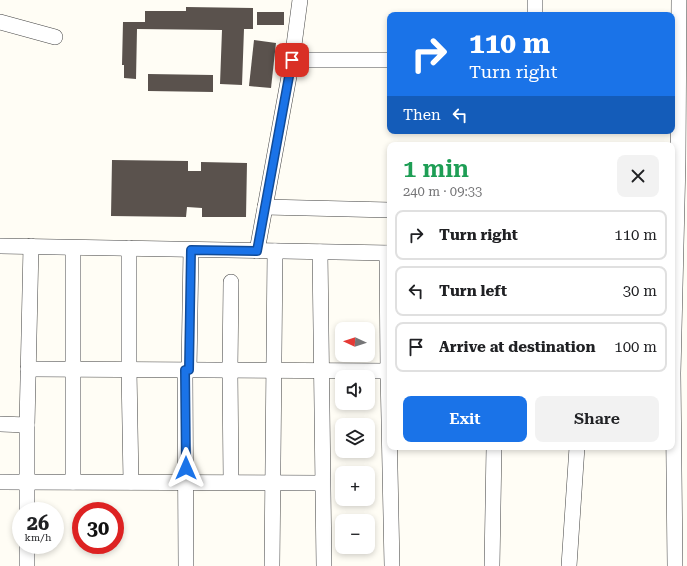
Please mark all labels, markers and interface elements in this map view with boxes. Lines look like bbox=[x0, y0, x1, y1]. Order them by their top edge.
text: 110 m bbox=[469, 27, 550, 60]
icon: right bbox=[403, 28, 455, 80]
pin bbox=[275, 43, 309, 77]
icon: arrive bbox=[281, 49, 303, 71]
text: Turn right bbox=[469, 61, 557, 82]
icon: left bbox=[449, 104, 471, 126]
text: Then bbox=[403, 106, 441, 124]
text: 1 min bbox=[403, 155, 469, 183]
button: close bbox=[617, 155, 659, 197]
text: 240 m · 09:33 bbox=[403, 184, 482, 199]
icon: right bbox=[405, 224, 427, 246]
text: Turn right bbox=[439, 226, 518, 244]
text: 110 m bbox=[614, 226, 657, 244]
icon: left bbox=[405, 280, 427, 302]
text: Turn left bbox=[439, 282, 507, 300]
text: 30 m bbox=[623, 282, 657, 300]
north arrow bbox=[335, 322, 375, 362]
map controls bbox=[335, 322, 375, 554]
icon: arrive bbox=[405, 336, 427, 358]
text: Arrive at destination bbox=[439, 338, 595, 356]
text: 100 m bbox=[614, 338, 657, 356]
button: sound bbox=[335, 370, 375, 410]
button: Exit bbox=[403, 396, 527, 442]
button: Share bbox=[535, 396, 659, 442]
button: layers bbox=[335, 418, 375, 458]
position arrow bbox=[165, 447, 207, 489]
button: + bbox=[335, 466, 375, 506]
speed limit sign: 30 bbox=[72, 502, 124, 554]
text: 26 bbox=[27, 511, 49, 535]
button: − bbox=[335, 514, 375, 554]
text: km/h bbox=[25, 532, 51, 543]

